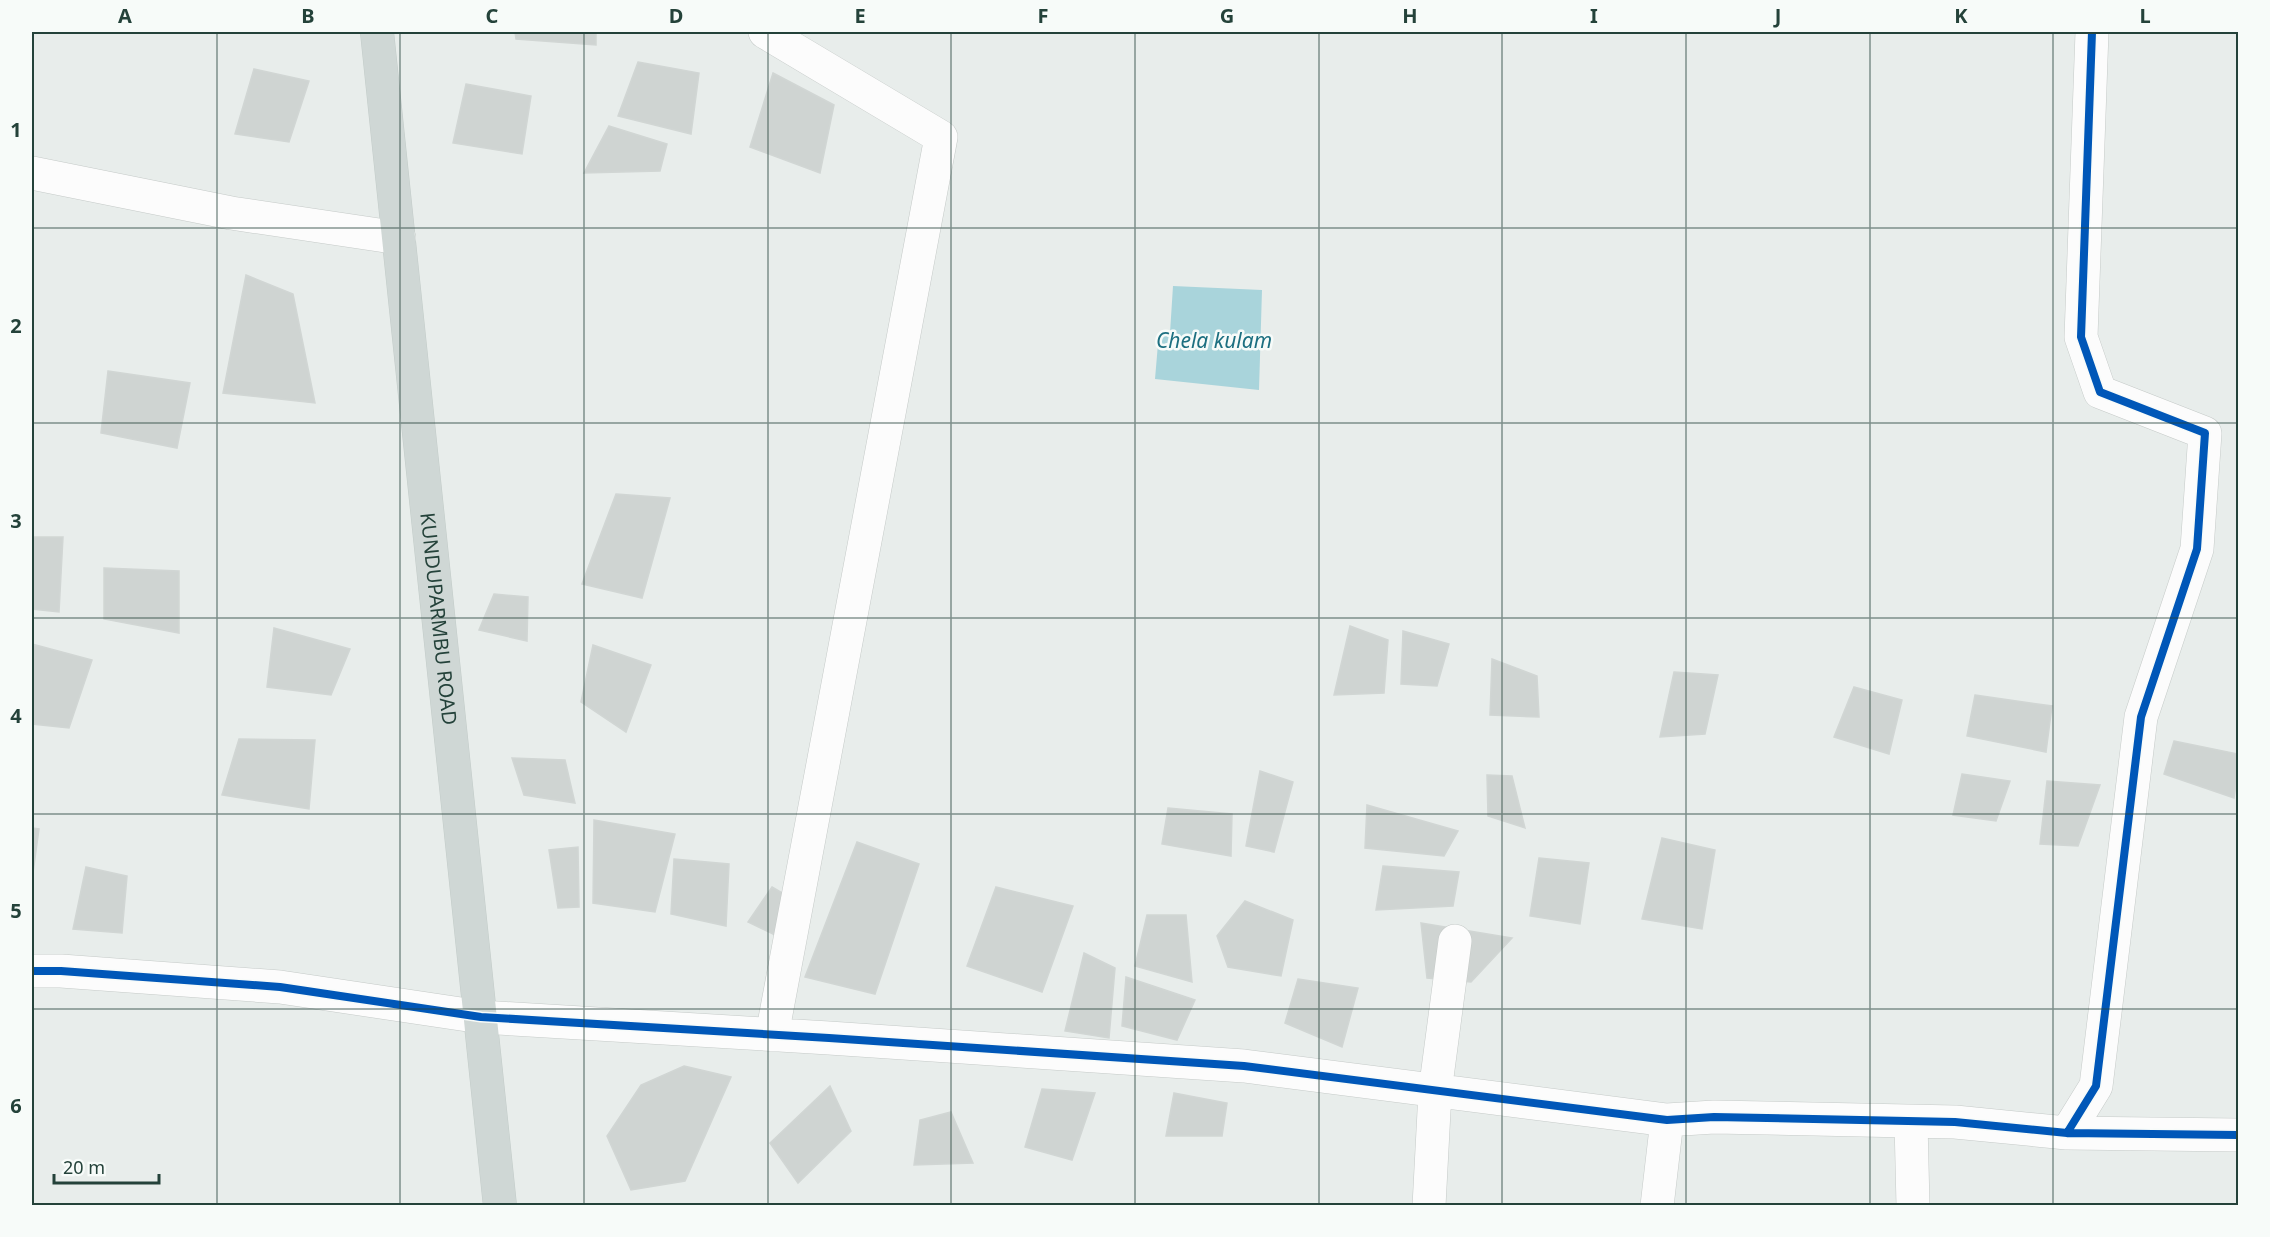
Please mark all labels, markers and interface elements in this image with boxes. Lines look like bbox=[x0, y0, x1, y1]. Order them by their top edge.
text: A bbox=[118, 2, 132, 29]
text: B bbox=[301, 2, 315, 29]
text: C bbox=[486, 2, 499, 29]
text: D bbox=[669, 2, 683, 29]
text: E bbox=[854, 2, 866, 29]
text: F bbox=[1038, 2, 1048, 29]
text: G bbox=[1220, 2, 1234, 29]
text: H bbox=[1402, 2, 1418, 29]
text: I bbox=[1590, 2, 1598, 29]
text: J bbox=[1773, 2, 1781, 29]
text: K bbox=[1954, 2, 1968, 29]
text: L bbox=[2139, 2, 2151, 29]
text: 1 bbox=[10, 116, 22, 143]
text: 2 bbox=[10, 312, 22, 339]
water label: Chela kulam bbox=[1156, 326, 1272, 354]
text: 3 bbox=[10, 507, 22, 534]
street label: KUNDUPARMBU ROAD bbox=[414, 511, 464, 726]
text: 4 bbox=[10, 702, 22, 729]
text: 5 bbox=[10, 897, 22, 924]
text: 6 bbox=[10, 1092, 22, 1119]
scale bar bbox=[54, 1147, 159, 1185]
text: 20 m bbox=[63, 1155, 105, 1179]

